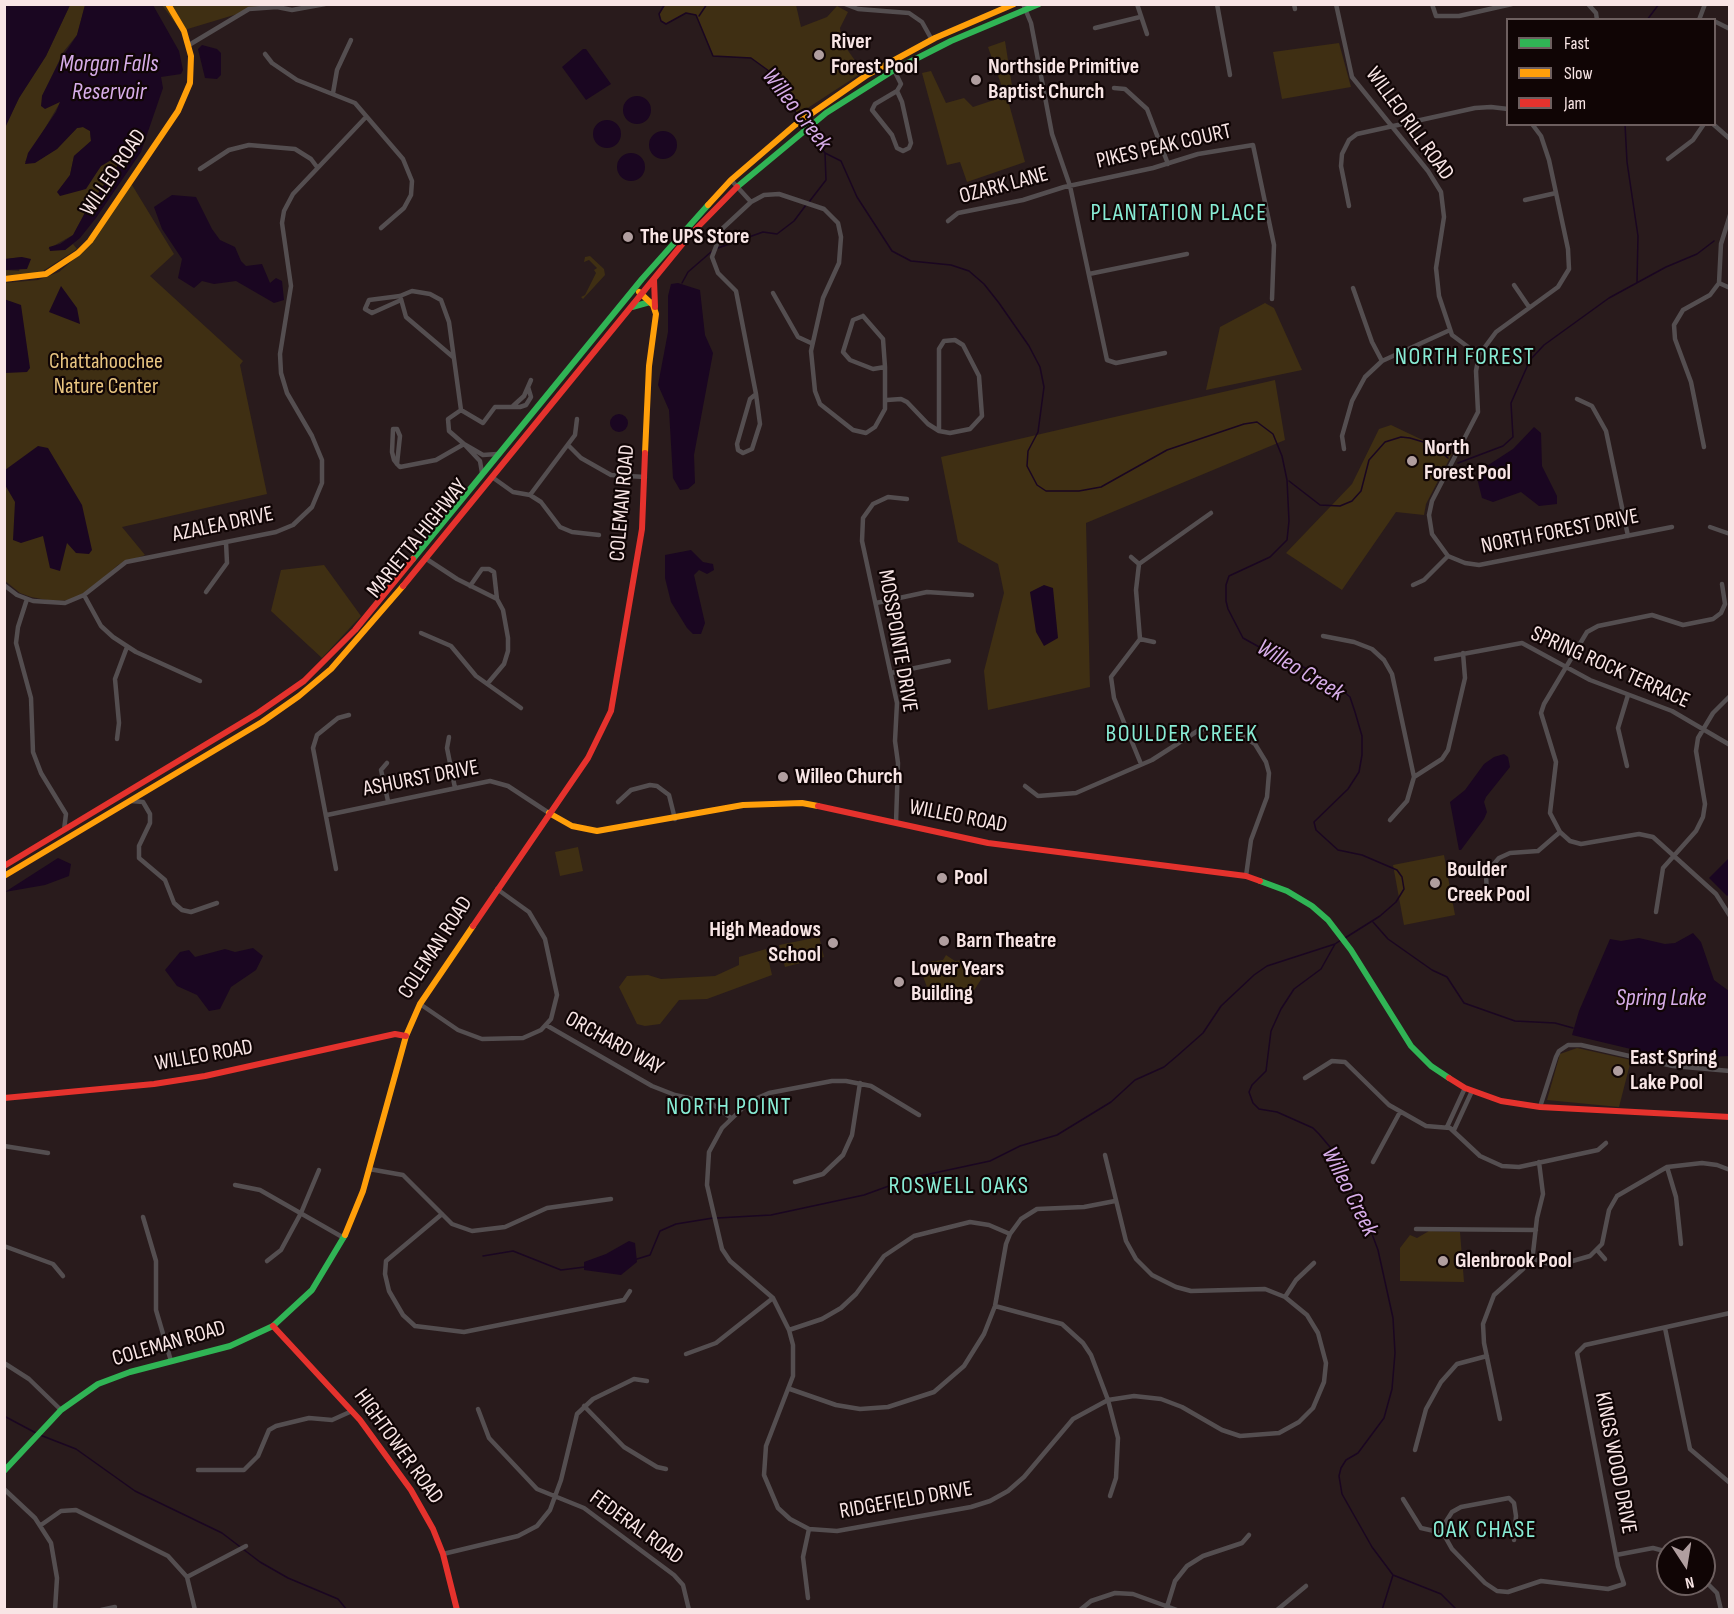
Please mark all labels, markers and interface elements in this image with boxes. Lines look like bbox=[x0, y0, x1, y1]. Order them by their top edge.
legend bbox=[1506, 18, 1716, 126]
place label: River Forest Pool bbox=[831, 29, 918, 80]
text: Fast bbox=[1564, 33, 1589, 54]
marker: River Forest Pool bbox=[812, 48, 826, 62]
water label: Morgan Falls Reservoir bbox=[60, 51, 158, 107]
place label: Northside Primitive Baptist Church bbox=[988, 54, 1139, 106]
street label: WILLEO RILL ROAD bbox=[1359, 62, 1459, 186]
water label: Willeo Creek bbox=[755, 63, 837, 157]
text: Slow bbox=[1564, 63, 1593, 84]
marker: Northside Primitive Baptist Church bbox=[969, 73, 983, 87]
text: Jam bbox=[1564, 93, 1586, 114]
street label: PIKES PEAK COURT bbox=[1094, 119, 1234, 175]
street label: WILLEO ROAD bbox=[75, 125, 153, 221]
street label: OZARK LANE bbox=[957, 161, 1051, 211]
district label: PLANTATION PLACE bbox=[1090, 200, 1268, 228]
place label: The UPS Store bbox=[640, 224, 749, 250]
marker: The UPS Store bbox=[621, 230, 635, 244]
district label: NORTH FOREST bbox=[1395, 344, 1535, 372]
park label: Chattahoochee Nature Center bbox=[49, 349, 163, 400]
place label: North Forest Pool bbox=[1424, 435, 1511, 487]
street label: COLEMAN ROAD bbox=[605, 444, 641, 562]
marker: North Forest Pool bbox=[1405, 454, 1419, 468]
street label: MARIETTA HIGHWAY bbox=[362, 474, 474, 604]
street label: AZALEA DRIVE bbox=[170, 501, 276, 549]
street label: NORTH FOREST DRIVE bbox=[1479, 504, 1641, 560]
street label: MOSSPOINTE DRIVE bbox=[872, 568, 922, 714]
street label: SPRING ROCK TERRACE bbox=[1526, 621, 1694, 715]
water label: Willeo Creek bbox=[1251, 634, 1349, 708]
district label: BOULDER CREEK bbox=[1106, 721, 1258, 749]
street label: ASHURST DRIVE bbox=[361, 755, 481, 803]
place label: Willeo Church bbox=[795, 764, 903, 790]
marker: Willeo Church bbox=[776, 770, 790, 784]
street label: WILLEO ROAD bbox=[907, 795, 1009, 839]
place label: Boulder Creek Pool bbox=[1447, 857, 1530, 908]
place label: Pool bbox=[954, 865, 988, 891]
marker: Pool bbox=[935, 871, 949, 885]
marker: Boulder Creek Pool bbox=[1428, 876, 1442, 890]
street label: COLEMAN ROAD bbox=[393, 892, 479, 1004]
place label: High Meadows School bbox=[709, 917, 821, 968]
place label: Barn Theatre bbox=[956, 928, 1056, 954]
marker: Barn Theatre bbox=[937, 934, 951, 948]
marker: High Meadows School bbox=[826, 936, 840, 950]
place label: Lower Years Building bbox=[911, 956, 1004, 1008]
marker: Lower Years Building bbox=[892, 975, 906, 989]
water label: Spring Lake bbox=[1616, 985, 1706, 1013]
street label: ORCHARD WAY bbox=[560, 1006, 668, 1082]
street label: WILLEO ROAD bbox=[153, 1034, 255, 1078]
place label: East Spring Lake Pool bbox=[1630, 1045, 1717, 1096]
marker: East Spring Lake Pool bbox=[1611, 1064, 1625, 1078]
district label: NORTH POINT bbox=[666, 1094, 792, 1122]
water label: Willeo Creek bbox=[1314, 1142, 1384, 1242]
district label: ROSWELL OAKS bbox=[889, 1173, 1029, 1201]
place label: Glenbrook Pool bbox=[1455, 1248, 1572, 1274]
marker: Glenbrook Pool bbox=[1436, 1254, 1450, 1268]
street label: COLEMAN ROAD bbox=[109, 1315, 229, 1373]
street label: HIGHTOWER ROAD bbox=[348, 1385, 448, 1509]
street label: KINGS WOOD DRIVE bbox=[1588, 1390, 1642, 1536]
street label: RIDGEFIELD DRIVE bbox=[837, 1476, 975, 1526]
street label: FEDERAL ROAD bbox=[584, 1485, 688, 1571]
district label: OAK CHASE bbox=[1433, 1517, 1537, 1545]
north arrow bbox=[1656, 1536, 1716, 1596]
text: N bbox=[1683, 1572, 1696, 1592]

